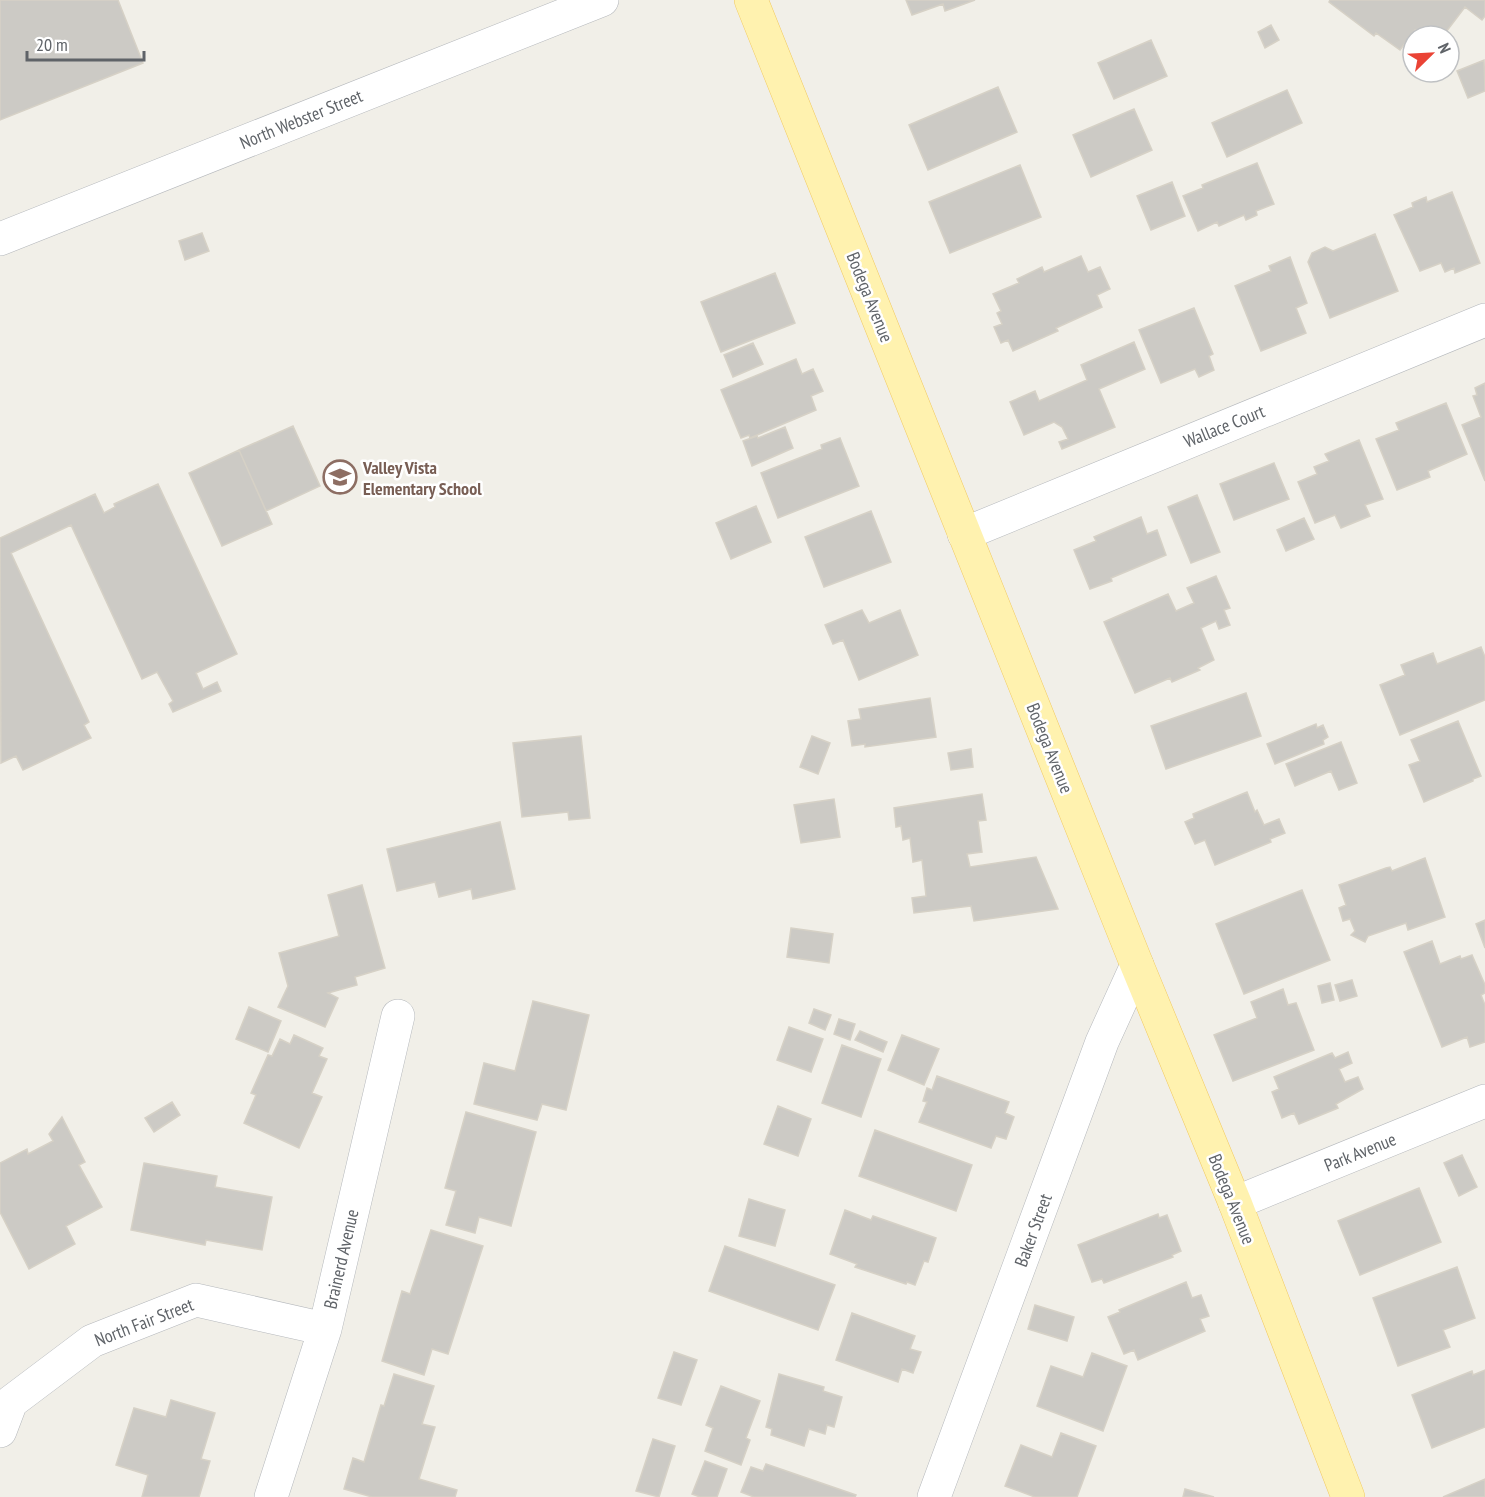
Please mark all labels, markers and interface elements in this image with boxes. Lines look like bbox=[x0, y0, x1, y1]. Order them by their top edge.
scale bar bbox=[27, 24, 144, 62]
north arrow bbox=[1401, 24, 1461, 84]
text: 20 m bbox=[36, 33, 68, 56]
text: N bbox=[1434, 40, 1456, 56]
street label: North Webster Street bbox=[236, 84, 366, 154]
street label: Bodega Avenue bbox=[842, 249, 898, 345]
street label: Wallace Court bbox=[1180, 399, 1268, 453]
place label: Valley Vista Elementary School bbox=[362, 456, 482, 500]
school or university icon: Valley Vista Elementary School bbox=[322, 459, 358, 495]
street label: Bodega Avenue bbox=[1022, 700, 1078, 796]
street label: Park Avenue bbox=[1321, 1127, 1399, 1177]
street label: Bodega Avenue bbox=[1204, 1151, 1260, 1247]
street label: Baker Street bbox=[1009, 1190, 1057, 1270]
street label: Brainerd Avenue bbox=[318, 1207, 364, 1311]
street label: North Fair Street bbox=[91, 1293, 197, 1351]

